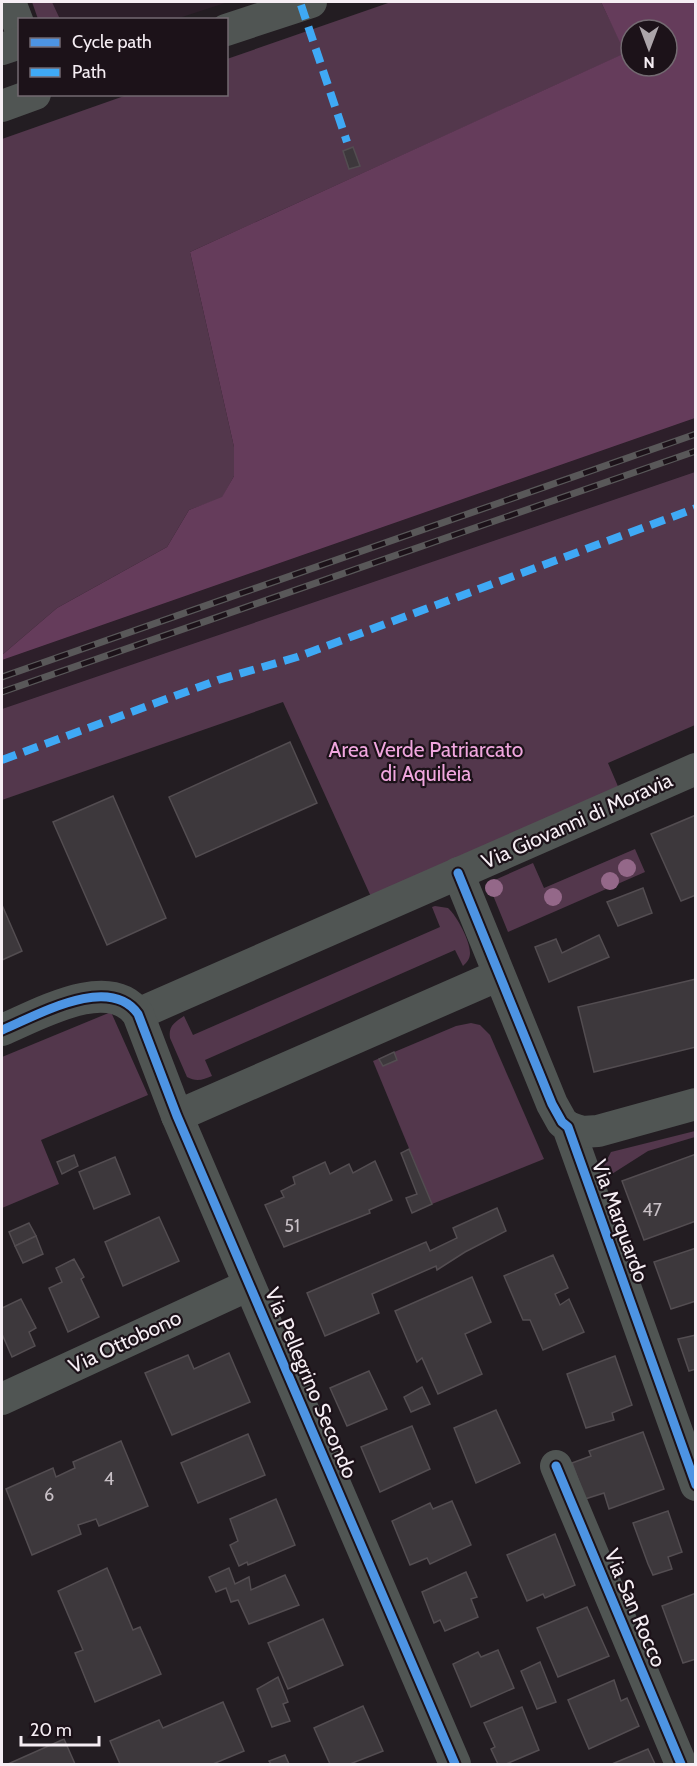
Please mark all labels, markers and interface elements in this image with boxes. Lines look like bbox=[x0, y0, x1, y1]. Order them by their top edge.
legend bbox=[18, 18, 228, 96]
north arrow bbox=[619, 18, 679, 78]
text: Cycle path bbox=[72, 31, 152, 53]
text: N bbox=[643, 53, 655, 72]
text: Path bbox=[72, 61, 106, 83]
park label: Area Verde Patriarcato di Aquileia bbox=[329, 737, 523, 786]
street label: Via Giovanni di Moravia bbox=[478, 767, 676, 874]
street label: Via Marquardo bbox=[587, 1156, 654, 1286]
house number: 47 bbox=[642, 1199, 662, 1221]
house number: 51 bbox=[284, 1215, 300, 1237]
street label: Via Pellegrino Secondo bbox=[260, 1284, 363, 1482]
street label: Via Ottobono bbox=[65, 1305, 185, 1379]
house number: 4 bbox=[104, 1468, 114, 1490]
house number: 6 bbox=[44, 1484, 54, 1506]
street label: Via San Rocco bbox=[599, 1545, 672, 1671]
scale bar bbox=[21, 1709, 99, 1747]
text: 20 m bbox=[30, 1719, 72, 1741]

